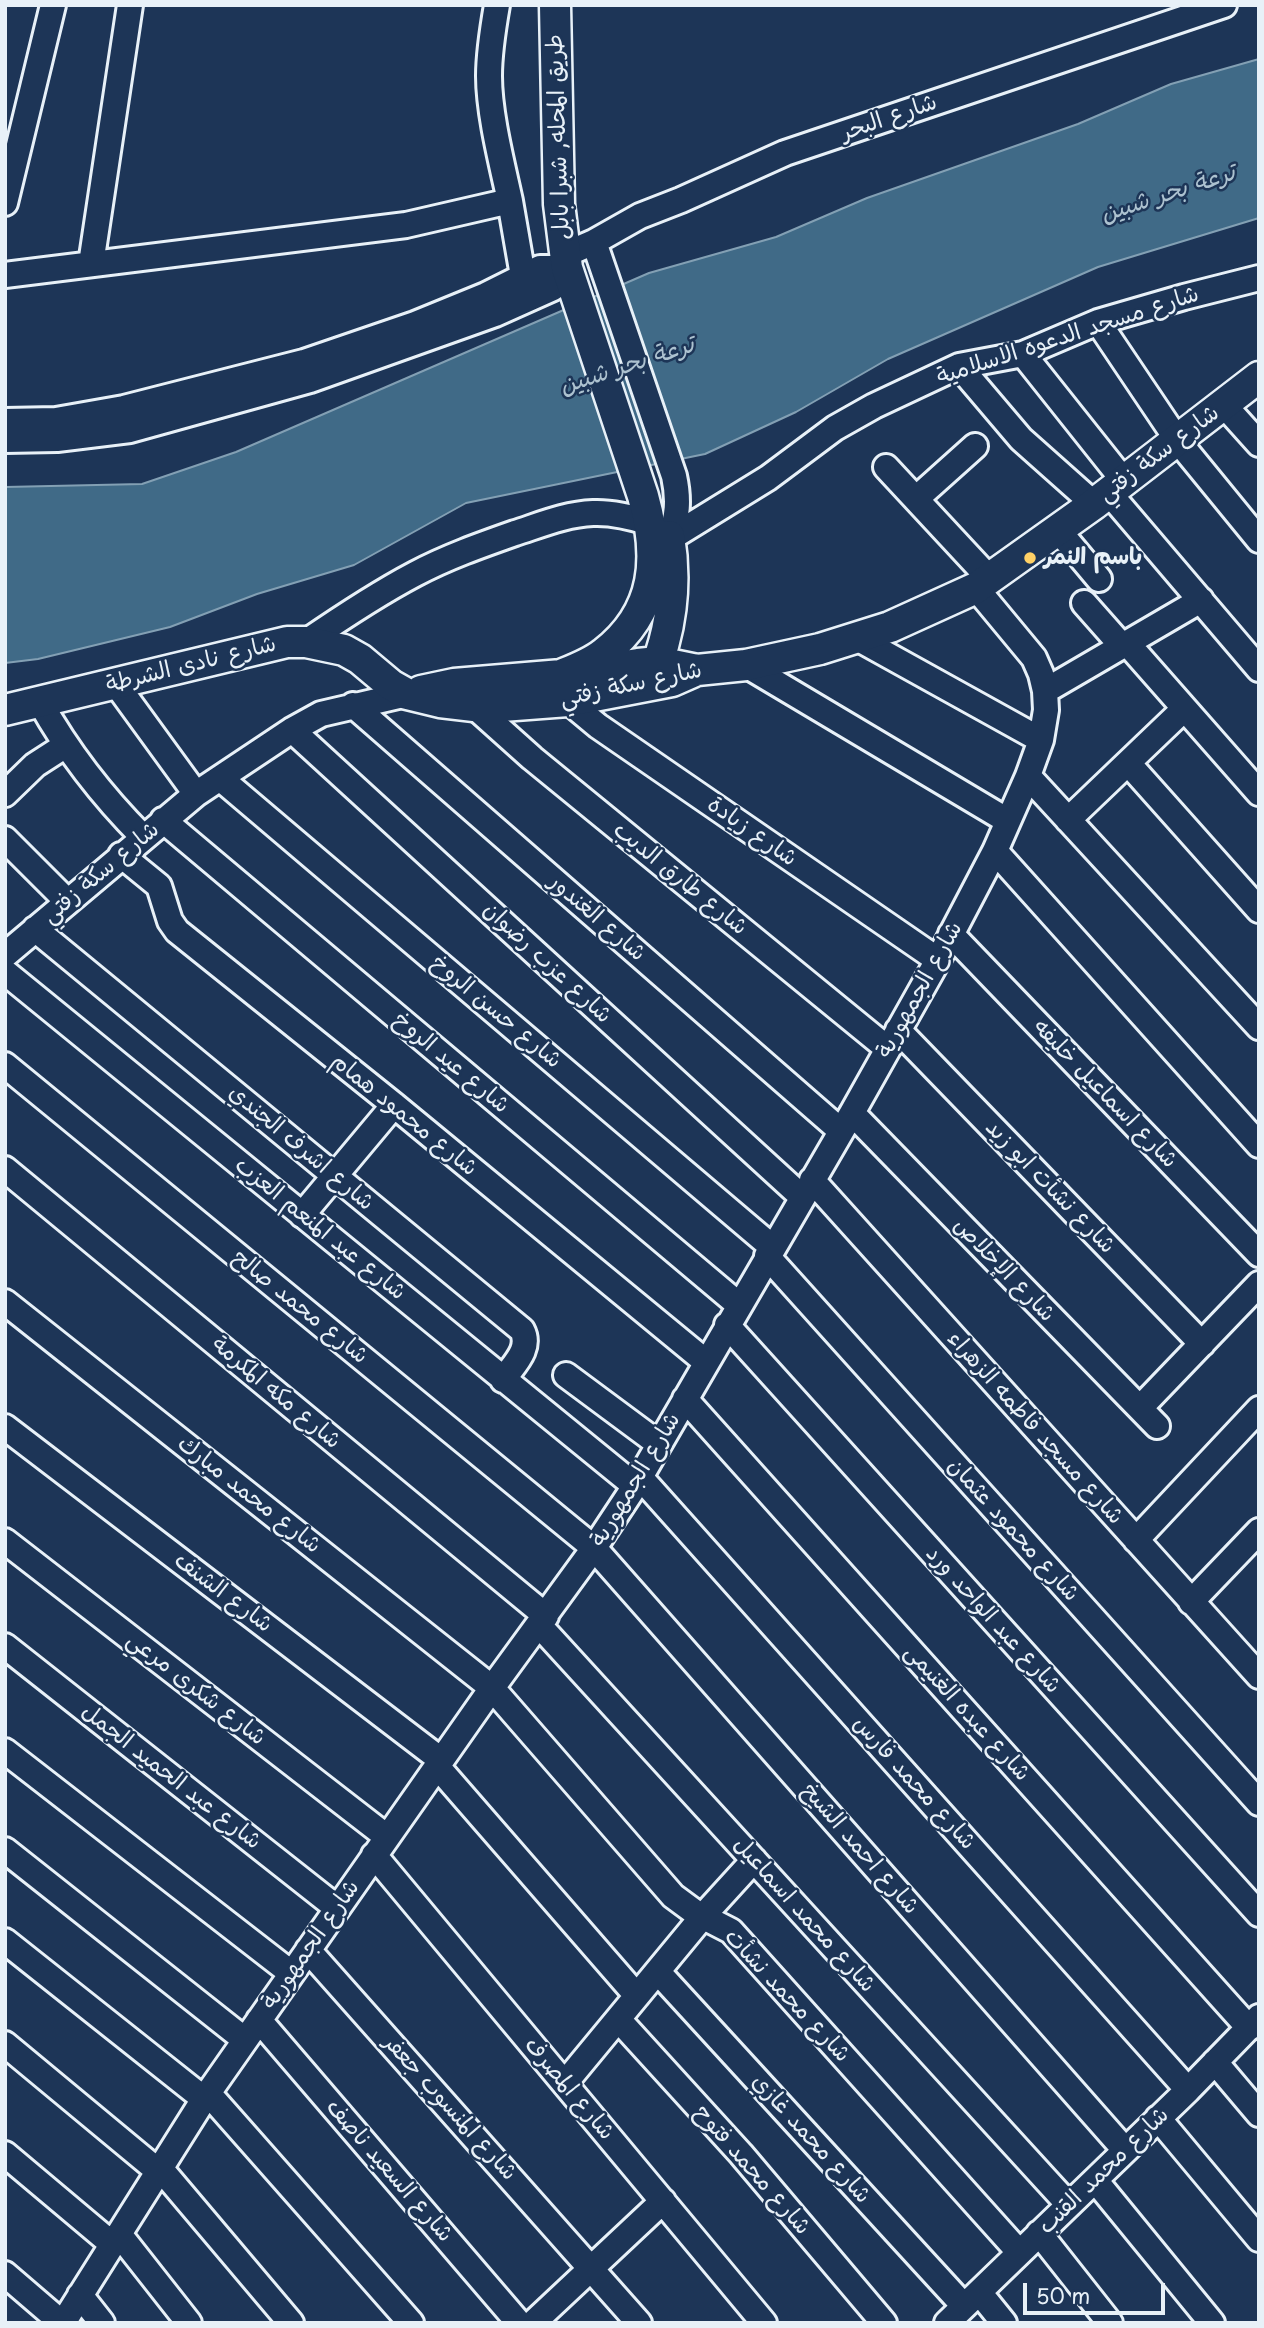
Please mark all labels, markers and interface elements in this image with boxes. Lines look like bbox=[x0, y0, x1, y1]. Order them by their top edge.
street label: طريق المحله, شبرا بابل bbox=[542, 34, 576, 240]
street label: شارع البحر bbox=[837, 89, 941, 147]
water label: ترعة بحر شبين bbox=[1097, 159, 1239, 229]
street label: شارع مسجد الدعوه الاسلامية bbox=[933, 281, 1203, 391]
water label: ترعة بحر شبين bbox=[556, 331, 698, 401]
street label: شارع سكة زفتي bbox=[1093, 400, 1225, 508]
place label: باسم النمر bbox=[1044, 544, 1142, 572]
marker: باسم النمر bbox=[1022, 550, 1038, 566]
street label: شارع نادى الشرطة bbox=[103, 631, 279, 699]
street label: شارع سكة زفتي bbox=[558, 657, 704, 713]
street label: شارع زيادة bbox=[702, 791, 802, 873]
street label: شارع سكة زفتي bbox=[37, 816, 165, 930]
street label: شارع طارق الديب bbox=[607, 816, 753, 942]
street label: شارع الغندور bbox=[543, 868, 651, 968]
street label: شارع عزب رضوان bbox=[477, 896, 617, 1030]
street label: شارع الجمهورية bbox=[871, 917, 969, 1063]
street label: شارع حسن الروخ bbox=[425, 949, 567, 1075]
street label: شارع عيد الروخ bbox=[387, 1006, 515, 1120]
street label: شارع اسماعيل خليفه bbox=[1027, 1014, 1183, 1174]
street label: شارع محمود همام bbox=[325, 1048, 483, 1182]
street label: شارع اشرف الجندي bbox=[223, 1079, 379, 1217]
street label: شارع نشأت ابو زيد bbox=[979, 1114, 1121, 1260]
street label: شارع عبد المنعم العزب bbox=[229, 1151, 411, 1307]
street label: شارع الإخلاص bbox=[947, 1212, 1061, 1328]
street label: شارع محمد صالح bbox=[227, 1244, 373, 1370]
street label: شارع مسجد فاطمه الزهراء bbox=[941, 1326, 1129, 1530]
street label: شارع مكه المكرمة bbox=[206, 1331, 346, 1455]
street label: شارع الجمهورية bbox=[585, 1408, 687, 1552]
street label: شارع محمد مبارك bbox=[172, 1430, 326, 1560]
street label: شارع محمود عثمان bbox=[941, 1452, 1085, 1608]
street label: شارع عبد الواحد ورد bbox=[919, 1540, 1067, 1700]
street label: شارع الشنف bbox=[168, 1547, 278, 1639]
street label: شارع شكرى مرعي bbox=[121, 1626, 271, 1752]
street label: شارع عبده الغنيمى bbox=[898, 1639, 1036, 1787]
street label: شارع عبد الحميد الجمل bbox=[75, 1698, 267, 1856]
street label: شارع محمد فارس bbox=[847, 1710, 981, 1856]
street label: شارع احمد الشيخ bbox=[795, 1778, 925, 1920]
street label: شارع محمد اسماعيل bbox=[727, 1832, 881, 1998]
street label: شارع الجمهورية bbox=[256, 1875, 366, 2015]
street label: شارع محمد نشأت bbox=[718, 1924, 856, 2068]
street label: شارع المنسوب جعفر bbox=[377, 2030, 523, 2186]
street label: شارع المصرف bbox=[518, 2032, 620, 2146]
street label: شارع محمد غازي bbox=[746, 2068, 876, 2210]
street label: شارع السعيد ناصف bbox=[320, 2094, 458, 2248]
street label: شارع محمد فتوح bbox=[688, 2099, 816, 2241]
street label: شارع محمد القنب bbox=[1033, 2102, 1175, 2240]
scale bar bbox=[1026, 2268, 1168, 2312]
text: 50 m bbox=[1036, 2279, 1090, 2311]

